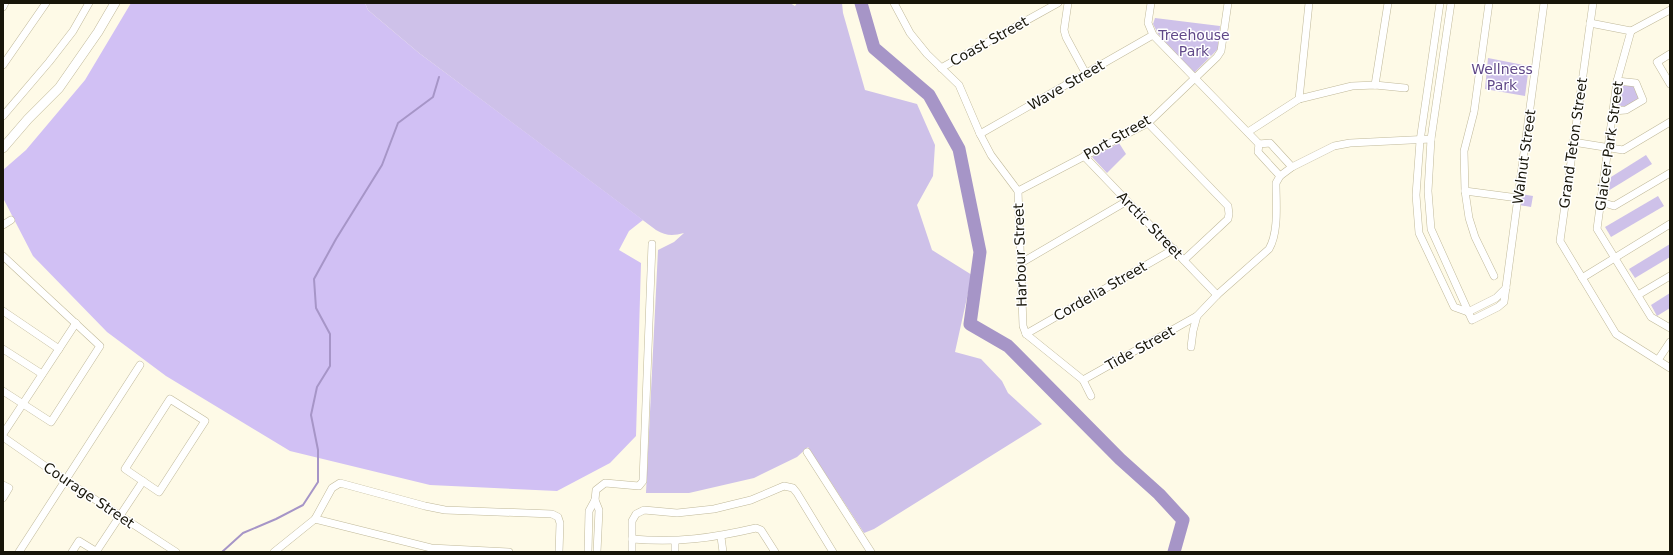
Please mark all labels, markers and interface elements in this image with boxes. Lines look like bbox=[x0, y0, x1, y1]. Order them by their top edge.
street label: Coast Street bbox=[947, 13, 1031, 69]
park label: Treehouse Park bbox=[1157, 27, 1230, 59]
street label: Wave Street bbox=[1025, 56, 1107, 113]
park label: Wellness Park bbox=[1471, 61, 1533, 93]
street label: Grand Teton Street bbox=[1556, 76, 1590, 210]
street label: Glaicer Park Street bbox=[1592, 80, 1626, 212]
street label: Walnut Street bbox=[1509, 108, 1539, 205]
street label: Port Street bbox=[1081, 111, 1154, 163]
street label: Arctic Street bbox=[1114, 188, 1186, 262]
street label: Harbour Street bbox=[1010, 202, 1030, 307]
street label: Cordelia Street bbox=[1051, 258, 1150, 324]
street label: Tide Street bbox=[1102, 322, 1178, 374]
street label: Courage Street bbox=[41, 459, 138, 532]

